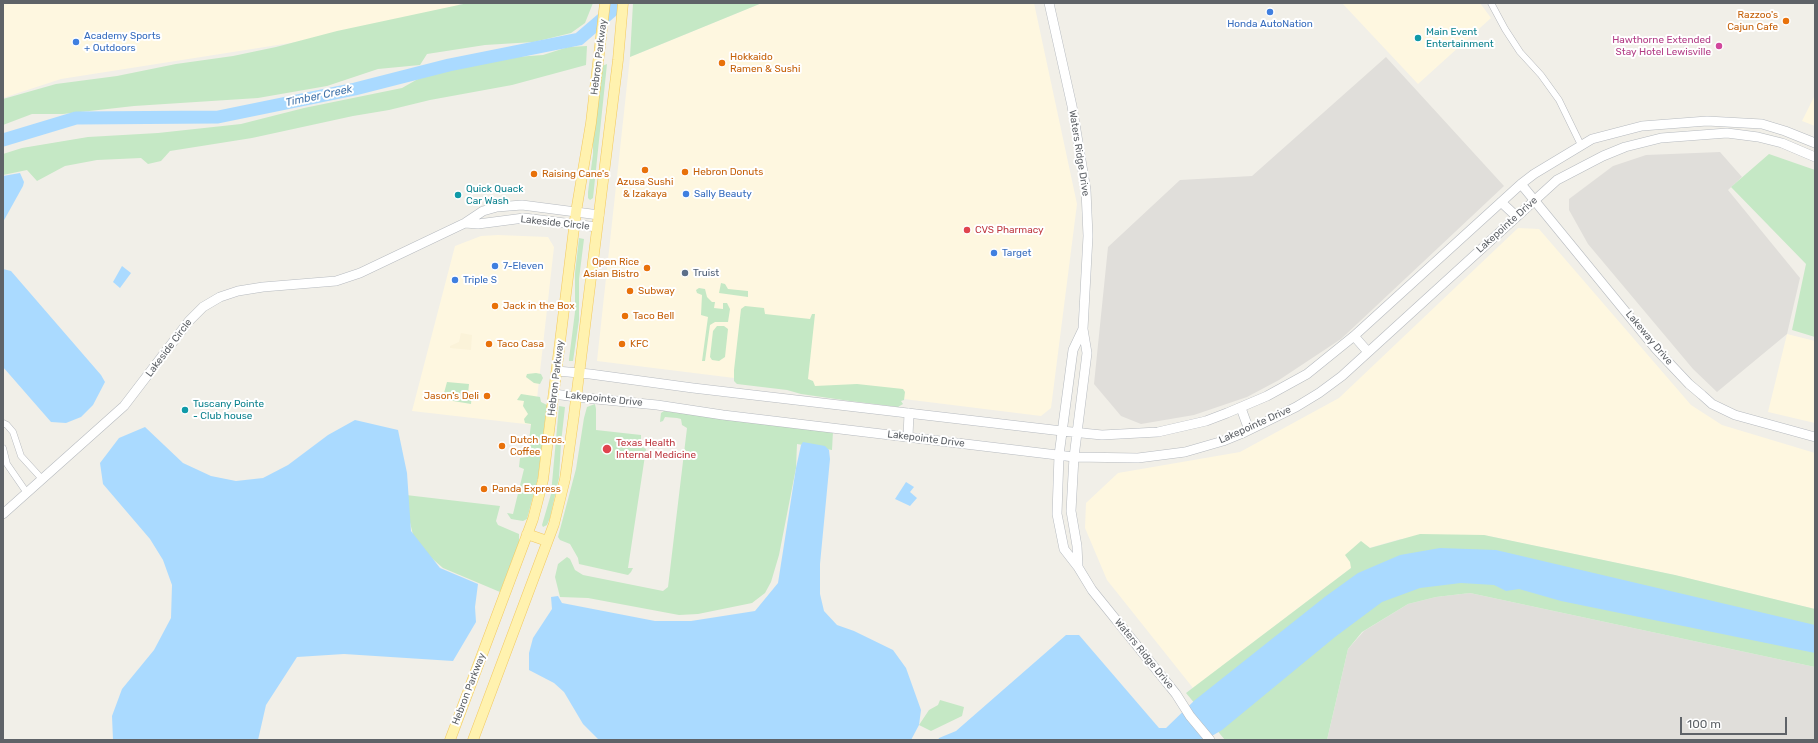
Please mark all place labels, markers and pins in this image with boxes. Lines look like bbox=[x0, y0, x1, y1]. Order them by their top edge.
marker: Honda AutoNation bbox=[1265, 7, 1275, 17]
place label: Razzoo's Cajun Cafe bbox=[1727, 9, 1778, 32]
marker: Razzoo's Cajun Cafe bbox=[1781, 16, 1791, 26]
place label: Honda AutoNation bbox=[1227, 18, 1313, 30]
place label: Main Event Entertainment bbox=[1426, 26, 1494, 50]
place label: Academy Sports + Outdoors bbox=[84, 30, 161, 54]
marker: Main Event Entertainment bbox=[1413, 33, 1423, 43]
place label: Hawthorne Extended Stay Hotel Lewisville bbox=[1612, 34, 1711, 58]
marker: Academy Sports + Outdoors bbox=[71, 37, 81, 47]
marker: Hawthorne Extended Stay Hotel Lewisville bbox=[1714, 41, 1724, 51]
place label: Hokkaido Ramen & Sushi bbox=[730, 51, 800, 74]
marker: Hokkaido Ramen & Sushi bbox=[717, 58, 727, 68]
marker: Azusa Sushi & Izakaya bbox=[640, 165, 650, 175]
place label: Hebron Donuts bbox=[693, 166, 763, 178]
marker: Hebron Donuts bbox=[680, 167, 690, 177]
place label: Raising Cane's bbox=[542, 168, 609, 180]
marker: Raising Cane's bbox=[529, 169, 539, 179]
place label: Azusa Sushi & Izakaya bbox=[617, 176, 673, 200]
place label: Quick Quack Car Wash bbox=[466, 183, 523, 206]
place label: Sally Beauty bbox=[694, 188, 752, 200]
marker: Sally Beauty bbox=[681, 189, 691, 199]
marker: Quick Quack Car Wash bbox=[453, 190, 463, 200]
place label: CVS Pharmacy bbox=[975, 224, 1044, 236]
marker: CVS Pharmacy bbox=[962, 225, 972, 235]
place label: Target bbox=[1002, 247, 1032, 259]
marker: Target bbox=[989, 248, 999, 258]
place label: Open Rice Asian Bistro bbox=[583, 256, 639, 280]
place label: 7-Eleven bbox=[503, 260, 543, 272]
marker: 7-Eleven bbox=[490, 261, 500, 271]
marker: Open Rice Asian Bistro bbox=[642, 263, 652, 273]
place label: Truist bbox=[693, 267, 719, 279]
marker: Truist bbox=[680, 268, 690, 278]
place label: Triple S bbox=[463, 274, 497, 286]
marker: Triple S bbox=[450, 275, 460, 285]
place label: Subway bbox=[638, 285, 675, 297]
marker: Subway bbox=[625, 286, 635, 296]
place label: Jack in the Box bbox=[503, 300, 575, 312]
marker: Jack in the Box bbox=[490, 301, 500, 311]
place label: Taco Bell bbox=[633, 310, 674, 322]
marker: Taco Bell bbox=[620, 311, 630, 321]
place label: Taco Casa bbox=[497, 338, 544, 350]
place label: KFC bbox=[630, 338, 648, 350]
marker: Taco Casa bbox=[484, 339, 494, 349]
marker: KFC bbox=[617, 339, 627, 349]
place label: Jason's Deli bbox=[424, 390, 479, 402]
marker: Jason's Deli bbox=[482, 391, 492, 401]
place label: Tuscany Pointe - Club house bbox=[193, 398, 264, 422]
marker: Tuscany Pointe - Club house bbox=[180, 405, 190, 415]
place label: Dutch Bros. Coffee bbox=[510, 434, 565, 458]
place label: Texas Health Internal Medicine bbox=[616, 437, 696, 460]
marker: Dutch Bros. Coffee bbox=[497, 441, 507, 451]
marker: Texas Health Internal Medicine bbox=[601, 443, 613, 455]
place label: Panda Express bbox=[492, 483, 561, 495]
marker: Panda Express bbox=[479, 484, 489, 494]

